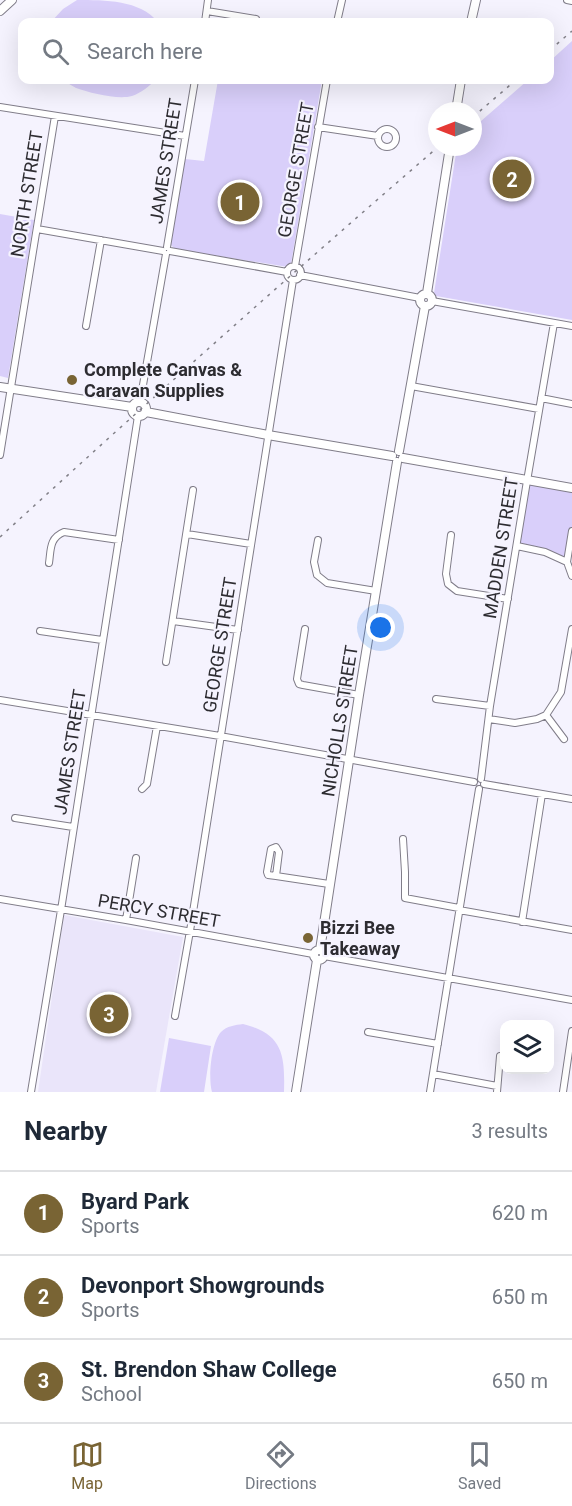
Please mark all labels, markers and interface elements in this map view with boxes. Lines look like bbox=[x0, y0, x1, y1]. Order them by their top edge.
search box bbox=[18, 18, 554, 84]
icon: search bbox=[39, 35, 72, 68]
text: Search here bbox=[87, 39, 203, 64]
street label: JAMES STREET bbox=[145, 97, 186, 225]
street label: GEORGE STREET bbox=[273, 100, 318, 239]
north arrow bbox=[428, 102, 482, 156]
street label: NORTH STREET bbox=[6, 129, 47, 259]
pin: 2 bbox=[492, 156, 532, 201]
pin: 1 bbox=[220, 180, 260, 224]
place label: Complete Canvas & Caravan Supplies bbox=[84, 359, 242, 401]
marker: Complete Canvas & Caravan Supplies bbox=[65, 373, 79, 387]
street label: MADDEN STREET bbox=[479, 476, 522, 620]
street label: GEORGE STREET bbox=[198, 575, 241, 714]
your location bbox=[366, 613, 395, 642]
street label: NICHOLLS STREET bbox=[317, 643, 362, 798]
street label: JAMES STREET bbox=[49, 688, 90, 816]
street label: PERCY STREET bbox=[96, 889, 222, 932]
place label: Bizzi Bee Takeaway bbox=[320, 917, 401, 959]
marker: Bizzi Bee Takeaway bbox=[301, 931, 315, 945]
pin: 3 bbox=[90, 992, 128, 1036]
map controls bbox=[500, 1020, 554, 1074]
button: layers bbox=[500, 1020, 554, 1074]
text: Nearby bbox=[24, 1116, 107, 1146]
text: 3 results bbox=[472, 1119, 548, 1143]
text: Byard Park bbox=[81, 1189, 189, 1214]
text: 1 bbox=[38, 1201, 49, 1225]
text: 620 m bbox=[492, 1201, 548, 1225]
text: Sports bbox=[81, 1214, 140, 1238]
text: Devonport Showgrounds bbox=[81, 1273, 325, 1298]
text: 2 bbox=[38, 1285, 49, 1309]
text: 650 m bbox=[492, 1285, 548, 1309]
text: Sports bbox=[81, 1298, 140, 1322]
text: St. Brendon Shaw College bbox=[81, 1357, 337, 1382]
text: 3 bbox=[38, 1369, 49, 1393]
text: 650 m bbox=[492, 1369, 548, 1393]
text: School bbox=[81, 1382, 142, 1406]
tab: Map bbox=[71, 1438, 104, 1493]
tab: Directions bbox=[245, 1438, 317, 1493]
tab: Saved bbox=[458, 1438, 501, 1493]

